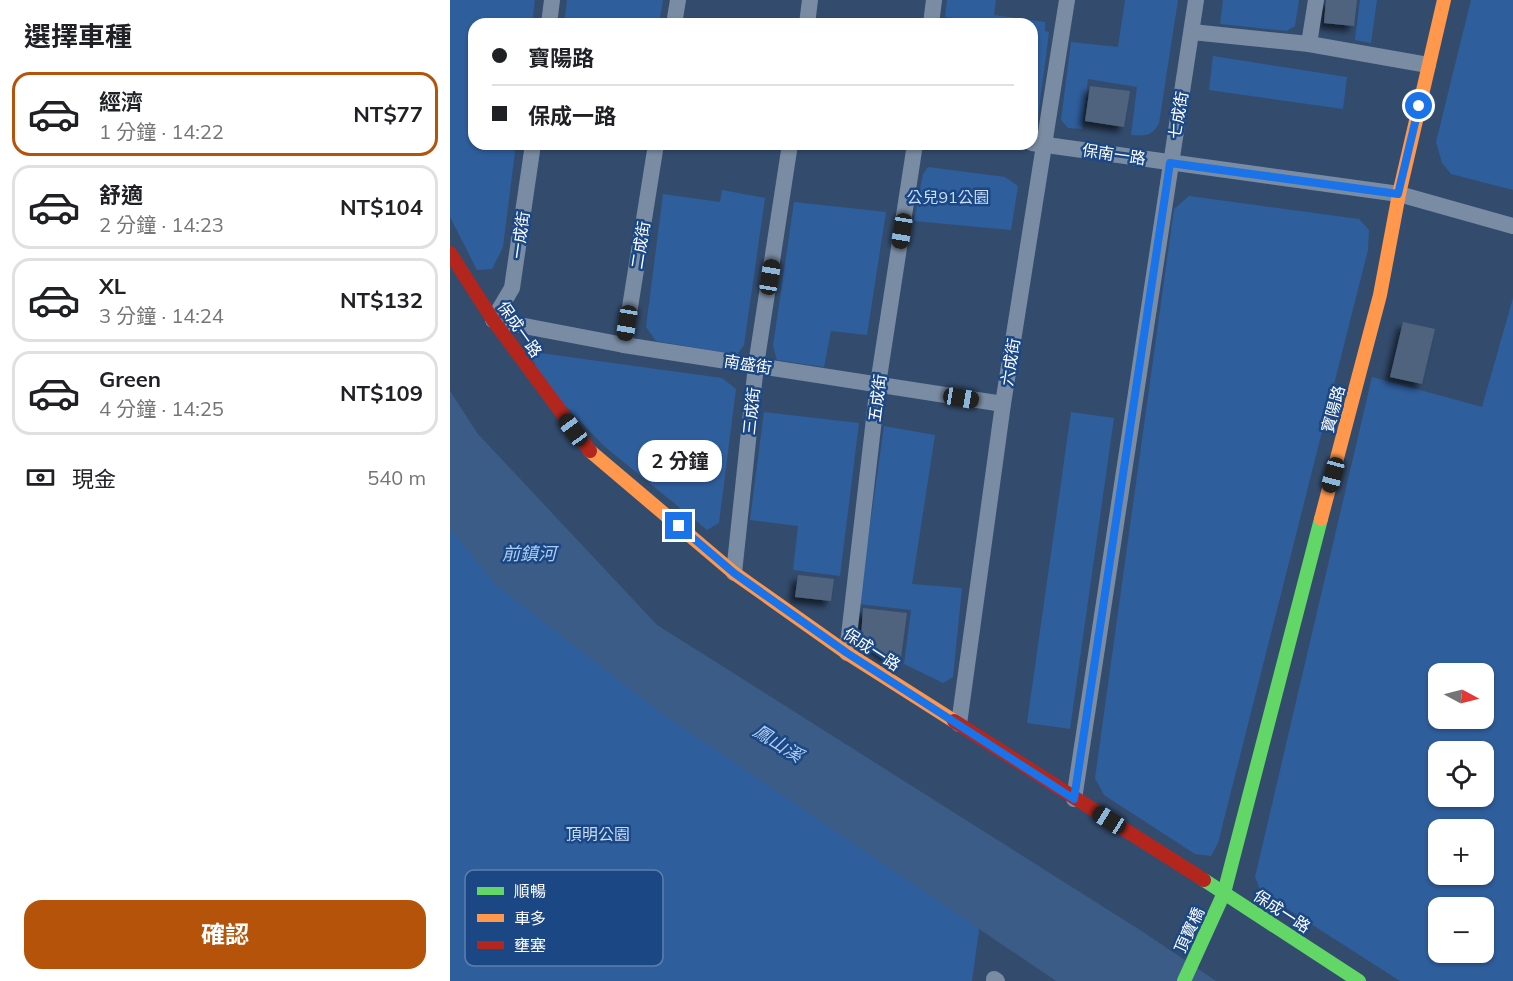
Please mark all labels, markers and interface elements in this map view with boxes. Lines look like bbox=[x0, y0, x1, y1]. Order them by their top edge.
text: 選擇車種 bbox=[24, 19, 132, 53]
text: 寶陽路 bbox=[528, 44, 594, 72]
icon: car bbox=[27, 87, 81, 141]
text: 經濟 bbox=[99, 88, 143, 116]
street label: 七成街 bbox=[1164, 90, 1192, 140]
route start bbox=[1405, 92, 1432, 119]
text: NT$77 bbox=[353, 100, 423, 128]
text: 保成一路 bbox=[528, 102, 616, 130]
text: 1 分鐘 · 14:22 bbox=[99, 119, 224, 144]
street label: 保南一路 bbox=[1081, 140, 1147, 168]
icon: car bbox=[27, 180, 81, 234]
text: 舒適 bbox=[99, 181, 143, 209]
park label: 公兒91公園 bbox=[906, 187, 990, 207]
text: NT$104 bbox=[340, 193, 423, 221]
street label: 一成街 bbox=[507, 210, 533, 260]
text: 2 分鐘 · 14:23 bbox=[99, 212, 224, 237]
car bbox=[890, 212, 914, 250]
street label: 二成街 bbox=[626, 220, 654, 270]
car bbox=[758, 258, 782, 296]
text: XL bbox=[99, 272, 126, 300]
icon: car bbox=[27, 273, 81, 327]
text: NT$132 bbox=[340, 286, 423, 314]
street label: 保成一路 bbox=[493, 297, 547, 361]
text: 3 分鐘 · 14:24 bbox=[99, 303, 224, 328]
car bbox=[615, 304, 639, 342]
street label: 六成街 bbox=[996, 337, 1024, 387]
street label: 南盛街 bbox=[723, 350, 773, 378]
text: Green bbox=[99, 365, 161, 393]
icon: car bbox=[27, 366, 81, 420]
street label: 五成街 bbox=[864, 373, 890, 423]
text: NT$109 bbox=[340, 379, 423, 407]
street label: 寶陽路 bbox=[1317, 383, 1349, 435]
street label: 三成街 bbox=[739, 386, 763, 436]
car bbox=[942, 386, 980, 410]
text: 4 分鐘 · 14:25 bbox=[99, 396, 224, 421]
car bbox=[555, 410, 591, 450]
callout: 2 分鐘 bbox=[637, 439, 721, 481]
text: 2 分鐘 bbox=[651, 448, 709, 473]
car bbox=[1320, 455, 1346, 495]
icon: cash bbox=[24, 461, 57, 494]
text: 現金 bbox=[72, 465, 116, 493]
text: 540 m bbox=[367, 465, 426, 490]
route end bbox=[665, 512, 692, 539]
water label: 前鎮河 bbox=[502, 542, 559, 565]
street label: 保成一路 bbox=[840, 623, 904, 675]
north arrow bbox=[1428, 663, 1494, 729]
map controls bbox=[1428, 663, 1494, 963]
water label: 鳳山溪 bbox=[749, 719, 810, 769]
button: locate bbox=[1428, 741, 1494, 807]
car bbox=[1089, 803, 1129, 837]
button: + bbox=[1428, 819, 1494, 885]
park label: 頂明公園 bbox=[566, 824, 630, 844]
legend bbox=[465, 870, 663, 966]
text: 順暢 bbox=[514, 881, 546, 901]
street label: 保成一路 bbox=[1250, 885, 1314, 937]
button: − bbox=[1428, 897, 1494, 963]
button: 確認 bbox=[24, 900, 426, 969]
street label: 頂寶橋 bbox=[1170, 904, 1208, 956]
text: 車多 bbox=[514, 908, 546, 928]
text: 壅塞 bbox=[514, 935, 546, 955]

